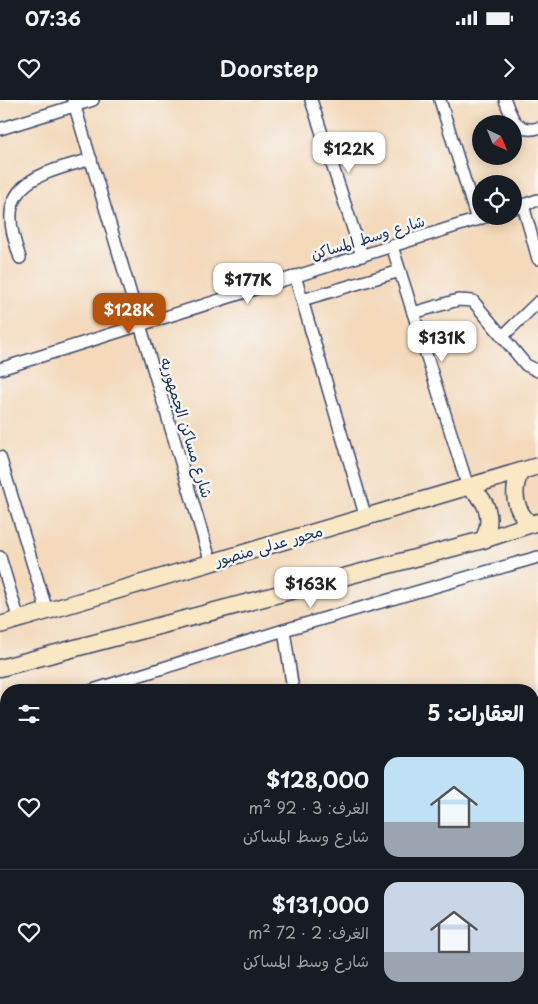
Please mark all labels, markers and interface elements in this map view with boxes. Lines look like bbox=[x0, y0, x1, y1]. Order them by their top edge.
text: 07:36 bbox=[25, 4, 81, 32]
text: Doorstep bbox=[219, 51, 319, 84]
icon: heart bbox=[15, 54, 43, 82]
icon: forward bbox=[495, 54, 523, 82]
north arrow bbox=[472, 115, 522, 165]
map controls bbox=[472, 115, 522, 225]
pin: $122K bbox=[314, 132, 384, 174]
text: $122K bbox=[323, 136, 375, 160]
button: locate bbox=[472, 175, 522, 225]
street label: شارع وسط المساكن bbox=[308, 208, 427, 265]
pin: $177K bbox=[213, 262, 283, 305]
text: $177K bbox=[224, 267, 272, 291]
pin: $128K bbox=[94, 292, 164, 335]
text: $128K bbox=[104, 297, 154, 321]
pin: $131K bbox=[407, 320, 477, 363]
text: $131K bbox=[419, 325, 465, 349]
street label: شارع مساكن الجمهوريه bbox=[155, 355, 220, 501]
street label: محور عدلى منصور bbox=[211, 518, 325, 571]
pin: $163K bbox=[276, 566, 346, 609]
text: $163K bbox=[285, 571, 337, 595]
text: العقارات: 5 bbox=[427, 696, 524, 728]
icon: filters bbox=[15, 700, 43, 728]
text: $128,000 bbox=[267, 763, 369, 795]
icon: home bbox=[424, 777, 484, 837]
icon: heart bbox=[15, 793, 43, 821]
text: الغرف: 3 · 92 m² bbox=[249, 795, 369, 819]
text: شارع وسط المساكن bbox=[243, 823, 369, 847]
text: $131,000 bbox=[272, 888, 369, 920]
icon: home bbox=[424, 902, 484, 962]
icon: heart bbox=[15, 918, 43, 946]
text: الغرف: 2 · 72 m² bbox=[248, 920, 369, 944]
text: شارع وسط المساكن bbox=[243, 948, 369, 972]

